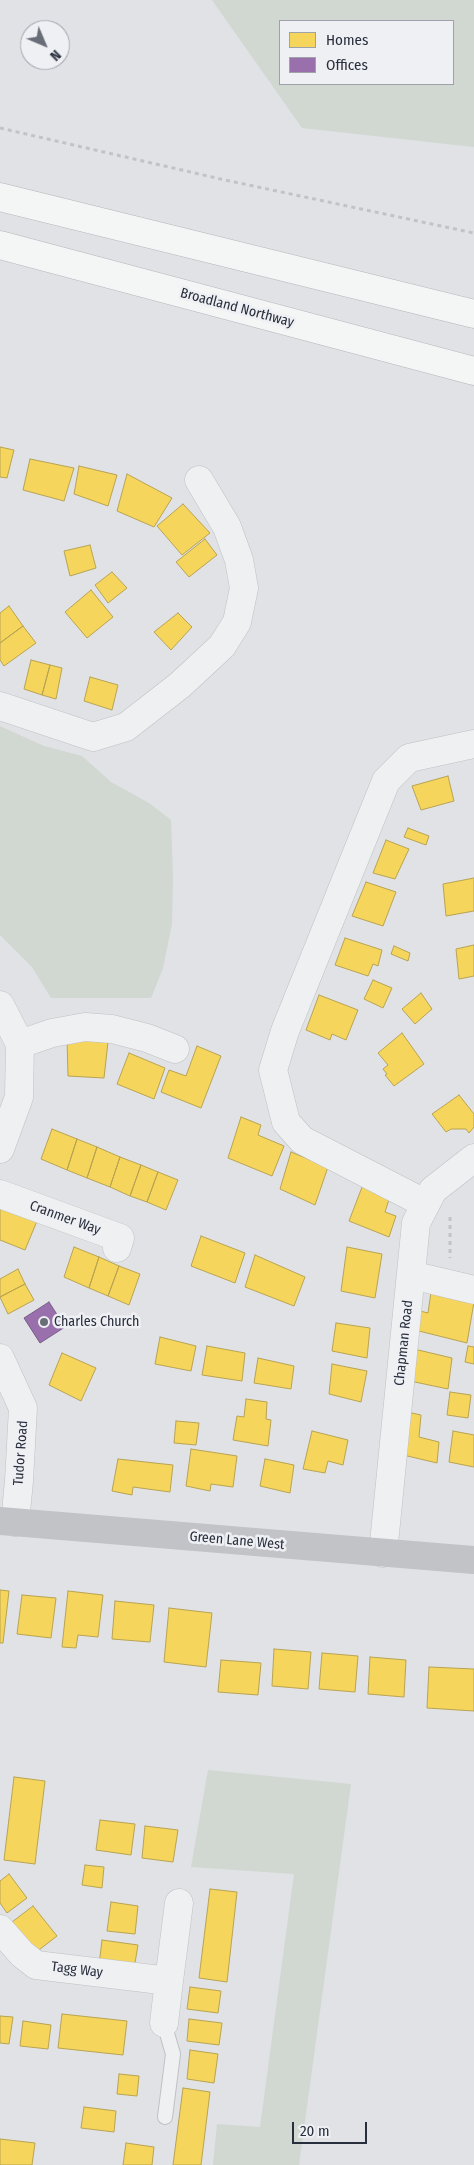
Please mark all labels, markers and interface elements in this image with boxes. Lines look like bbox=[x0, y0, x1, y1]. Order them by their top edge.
north arrow bbox=[20, 20, 70, 70]
legend bbox=[279, 20, 454, 85]
text: Homes bbox=[326, 31, 368, 49]
text: N bbox=[46, 46, 64, 64]
text: Offices bbox=[326, 56, 368, 74]
street label: Broadland Northway bbox=[178, 285, 296, 331]
street label: Cranmer Way bbox=[27, 1197, 103, 1239]
street label: Chapman Road bbox=[391, 1299, 417, 1387]
place label: Charles Church bbox=[54, 1314, 139, 1330]
marker: Charles Church bbox=[38, 1316, 50, 1328]
street label: Tudor Road bbox=[10, 1420, 32, 1486]
street label: Green Lane West bbox=[189, 1528, 285, 1554]
street label: Tagg Way bbox=[50, 1958, 104, 1982]
scale bar bbox=[294, 2112, 369, 2144]
text: 20 m bbox=[300, 2122, 330, 2140]

